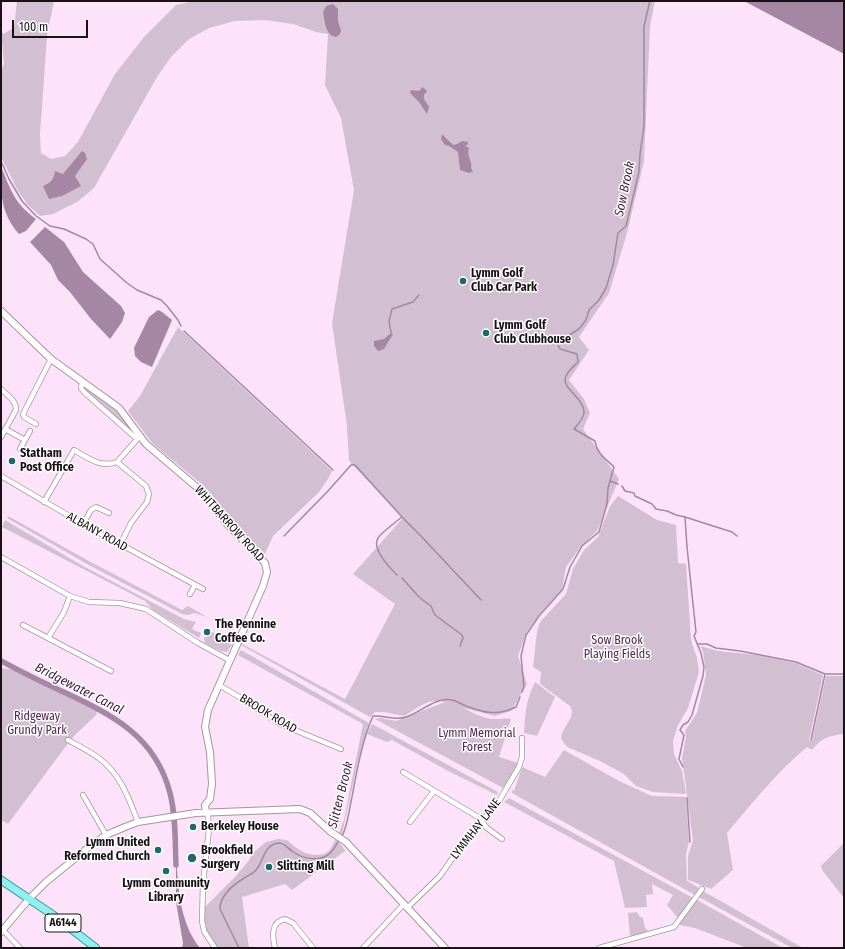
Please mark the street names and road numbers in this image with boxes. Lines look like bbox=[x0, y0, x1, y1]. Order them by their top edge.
street label: WHITBARROW ROAD bbox=[191, 483, 267, 565]
street label: ALBANY ROAD bbox=[64, 509, 130, 555]
street label: BROOK ROAD bbox=[237, 691, 299, 737]
street label: LYMMHAY LANE bbox=[448, 796, 504, 862]
road number: A6144 bbox=[45, 914, 81, 932]

